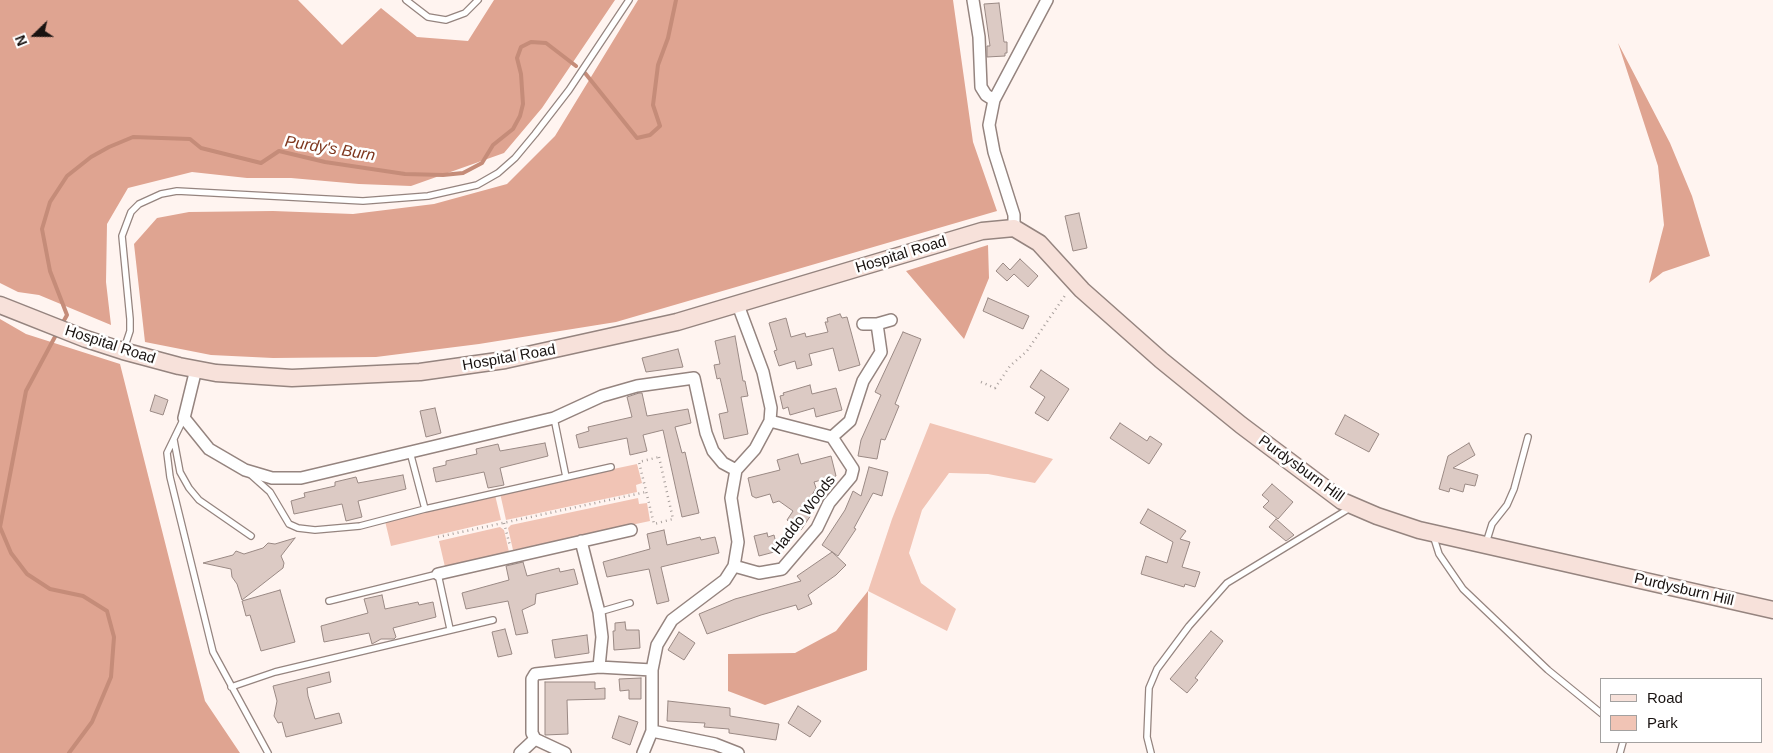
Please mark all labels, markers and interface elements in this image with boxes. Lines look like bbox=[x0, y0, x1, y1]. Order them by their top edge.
north arrow bbox=[10, 10, 60, 60]
text: N bbox=[12, 33, 30, 48]
water label: Purdy's Burn bbox=[284, 132, 376, 166]
street label: Hospital Road bbox=[853, 233, 949, 277]
street label: Hospital Road bbox=[62, 322, 158, 368]
street label: Hospital Road bbox=[461, 341, 557, 375]
street label: Purdysburn Hill bbox=[1255, 432, 1347, 506]
street label: Haddo Woods bbox=[768, 472, 840, 558]
street label: Purdysburn Hill bbox=[1632, 570, 1736, 610]
legend bbox=[1600, 678, 1763, 743]
text: Road bbox=[1647, 689, 1683, 706]
text: Park bbox=[1647, 714, 1678, 731]

